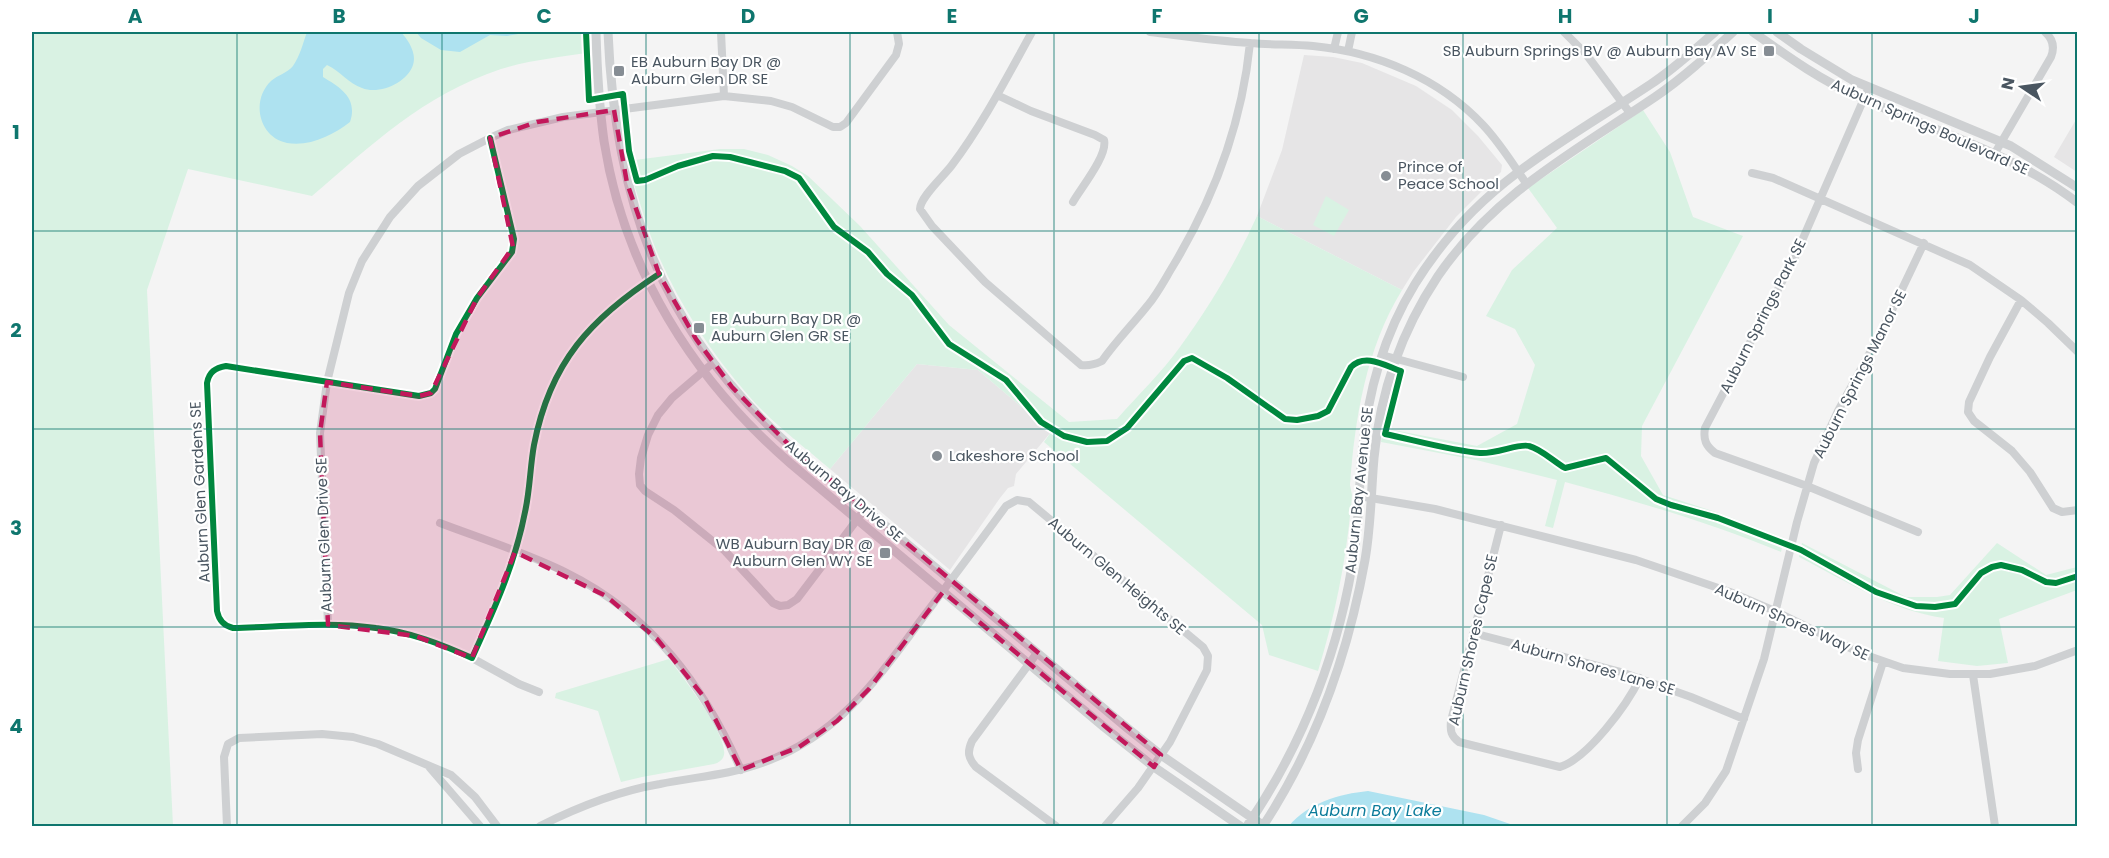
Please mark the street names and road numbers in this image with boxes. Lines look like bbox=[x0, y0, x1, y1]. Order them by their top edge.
street label: Auburn Springs Boulevard SE bbox=[1828, 73, 2033, 180]
street label: Auburn Springs Park SE bbox=[1714, 235, 1811, 397]
street label: Auburn Springs Manor SE bbox=[1808, 286, 1911, 462]
street label: Auburn Glen Gardens SE bbox=[184, 401, 215, 583]
street label: Auburn Bay Avenue SE bbox=[1339, 406, 1378, 574]
street label: Auburn Bay Drive SE bbox=[781, 435, 908, 546]
street label: Auburn Glen Drive SE bbox=[310, 457, 337, 613]
street label: Auburn Glen Heights SE bbox=[1044, 512, 1191, 640]
street label: Auburn Shores Cape SE bbox=[1443, 552, 1502, 728]
street label: Auburn Shores Way SE bbox=[1712, 578, 1873, 665]
street label: Auburn Shores Lane SE bbox=[1509, 633, 1677, 700]

